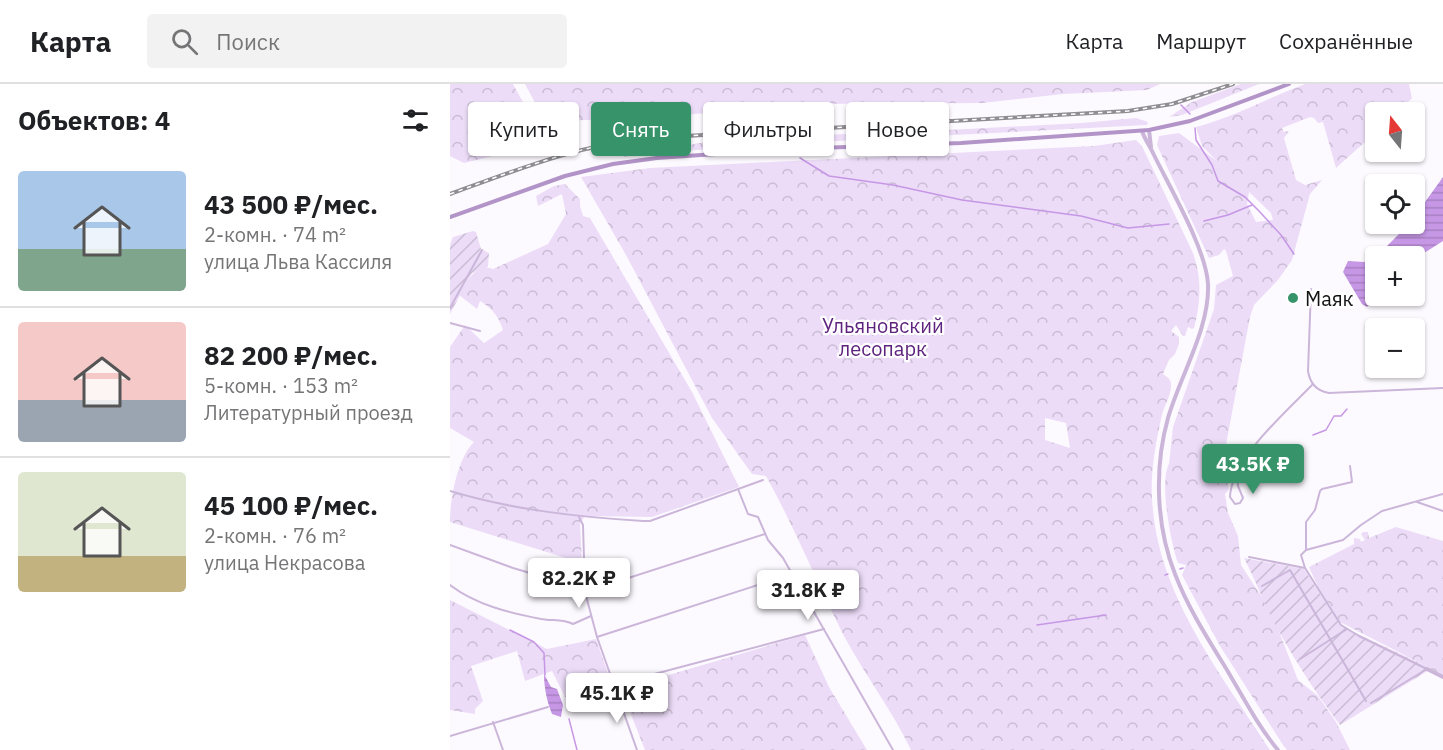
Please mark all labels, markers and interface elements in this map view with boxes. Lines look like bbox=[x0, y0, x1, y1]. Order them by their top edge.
search box bbox=[147, 14, 567, 68]
text: Карта bbox=[30, 23, 111, 60]
icon: search bbox=[168, 25, 201, 58]
text: Поиск bbox=[216, 27, 280, 56]
text: Карта bbox=[1065, 27, 1123, 55]
text: Маршрут bbox=[1156, 27, 1246, 55]
text: Сохранённые bbox=[1279, 27, 1413, 55]
chip: Купить bbox=[468, 102, 579, 156]
chip: Снять bbox=[591, 102, 691, 156]
chip: Фильтры bbox=[703, 102, 834, 156]
chip: Новое bbox=[846, 102, 949, 156]
north arrow bbox=[1365, 102, 1425, 162]
map controls bbox=[1365, 102, 1425, 378]
text: Объектов: 4 bbox=[18, 103, 170, 137]
icon: filters bbox=[399, 104, 432, 137]
button: locate bbox=[1365, 174, 1425, 234]
text: 43 500 ₽/мес. bbox=[204, 187, 378, 221]
icon: home bbox=[66, 195, 138, 267]
text: 2-комн. · 74 m² bbox=[204, 221, 346, 248]
button: + bbox=[1365, 246, 1425, 306]
text: улица Льва Кассиля bbox=[204, 248, 392, 275]
place label: Маяк bbox=[1305, 285, 1354, 312]
marker: Маяк bbox=[1286, 291, 1300, 305]
park label: Ульяновский лесопарк bbox=[822, 312, 944, 362]
button: − bbox=[1365, 318, 1425, 378]
text: 82 200 ₽/мес. bbox=[204, 338, 378, 372]
icon: home bbox=[66, 346, 138, 418]
text: 5-комн. · 153 m² bbox=[204, 372, 358, 399]
text: Литературный проезд bbox=[204, 399, 413, 426]
pin: 43.5K ₽ bbox=[1198, 444, 1308, 495]
text: 43.5K ₽ bbox=[1216, 450, 1290, 477]
text: 45 100 ₽/мес. bbox=[204, 488, 378, 522]
icon: home bbox=[66, 496, 138, 568]
text: 2-комн. · 76 m² bbox=[204, 522, 346, 549]
text: улица Некрасова bbox=[204, 549, 365, 576]
pin: 82.2K ₽ bbox=[524, 558, 634, 609]
text: 82.2K ₽ bbox=[542, 564, 616, 591]
pin: 31.8K ₽ bbox=[753, 570, 863, 621]
text: 31.8K ₽ bbox=[771, 576, 845, 603]
pin: 45.1K ₽ bbox=[562, 673, 672, 724]
text: 45.1K ₽ bbox=[580, 679, 654, 706]

